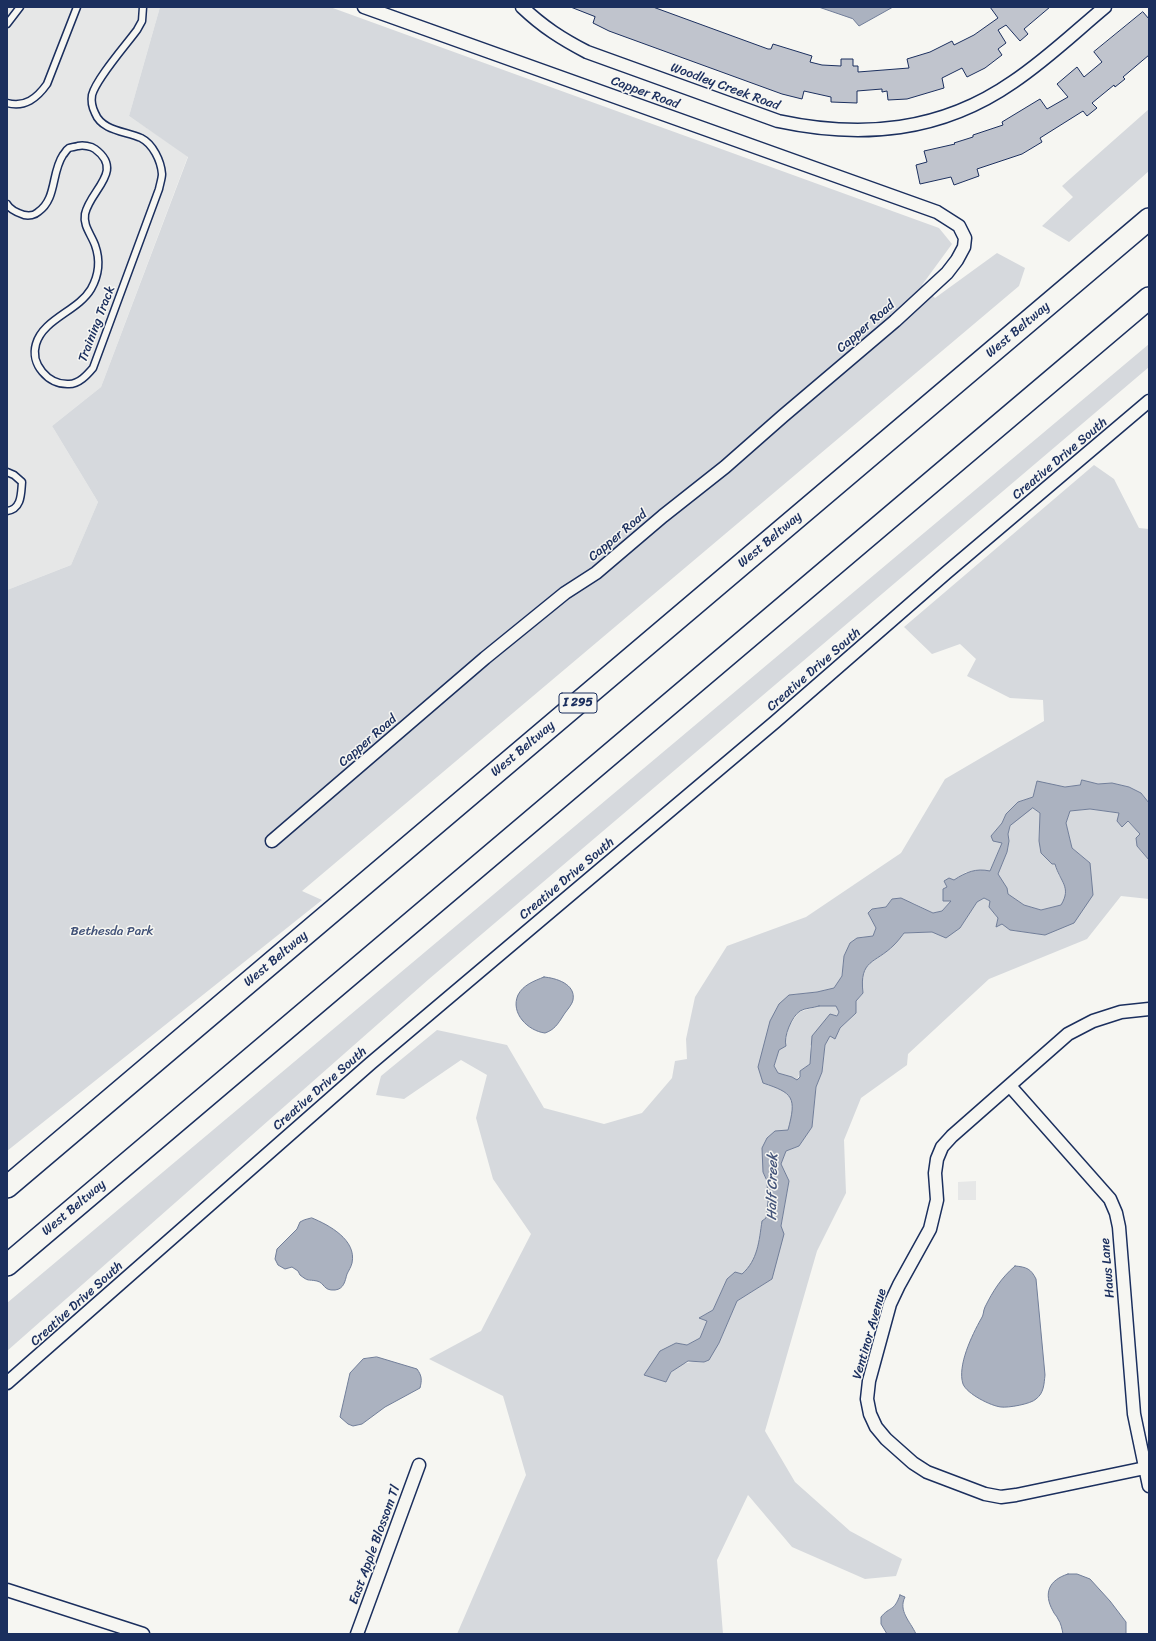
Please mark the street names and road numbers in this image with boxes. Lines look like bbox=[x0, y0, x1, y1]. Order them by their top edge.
street label: Woodley Creek Road bbox=[668, 60, 782, 114]
street label: Capper Road bbox=[609, 73, 681, 113]
street label: Training Track bbox=[75, 284, 119, 364]
street label: Capper Road bbox=[834, 298, 898, 356]
street label: West Beltway bbox=[983, 299, 1053, 361]
street label: Creative Drive South bbox=[1009, 415, 1111, 503]
street label: Capper Road bbox=[586, 507, 650, 565]
street label: West Beltway bbox=[735, 509, 805, 571]
street label: Creative Drive South bbox=[764, 625, 864, 715]
road number: I 295 bbox=[559, 693, 597, 713]
street label: Capper Road bbox=[336, 712, 400, 770]
street label: West Beltway bbox=[488, 718, 558, 780]
street label: Creative Drive South bbox=[516, 835, 618, 923]
street label: West Beltway bbox=[241, 928, 311, 990]
street label: Creative Drive South bbox=[270, 1044, 370, 1134]
street label: West Beltway bbox=[39, 1177, 109, 1239]
street label: Haws Lane bbox=[1098, 1237, 1118, 1299]
street label: Creative Drive South bbox=[28, 1258, 126, 1350]
street label: Ventinor Avenue bbox=[850, 1287, 890, 1381]
street label: East Apple Blossom Tl bbox=[346, 1483, 404, 1607]

